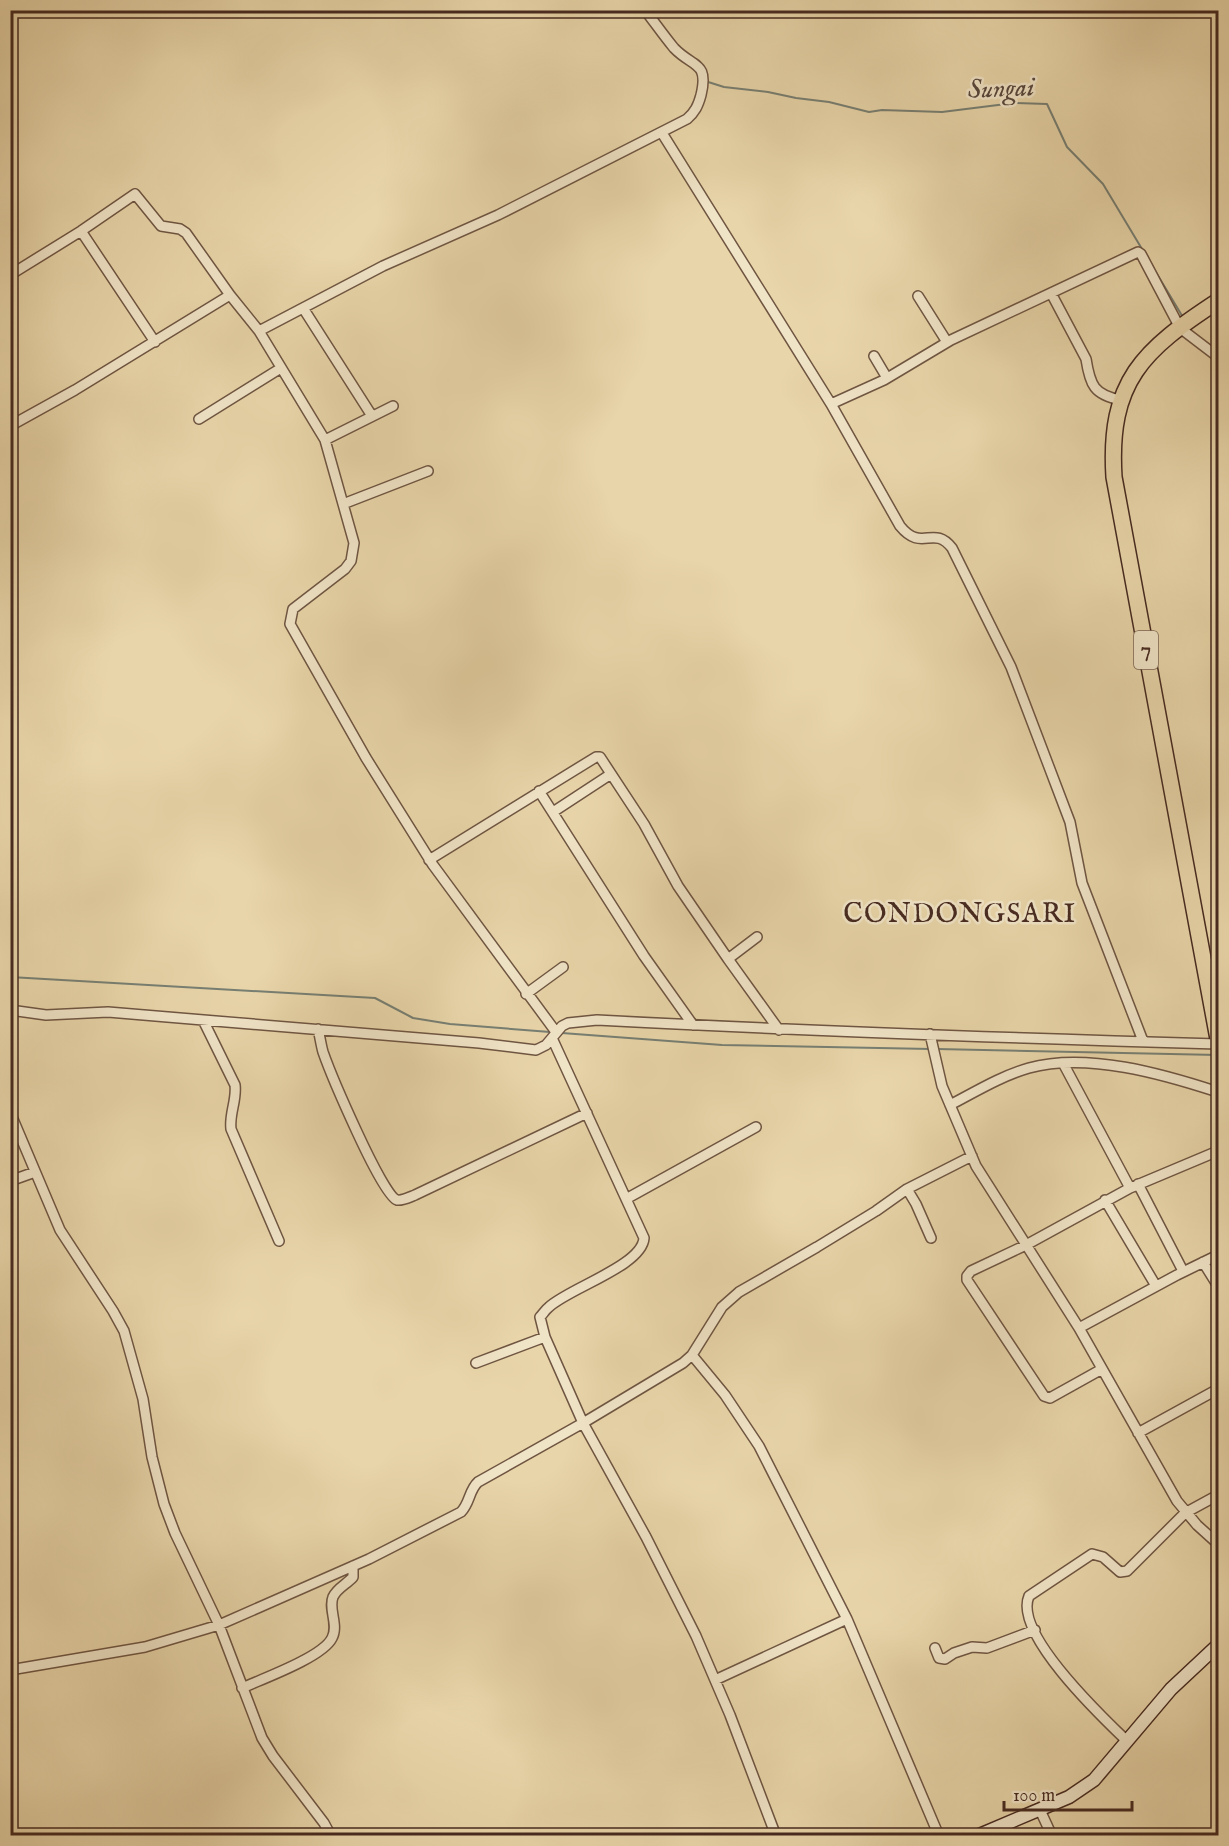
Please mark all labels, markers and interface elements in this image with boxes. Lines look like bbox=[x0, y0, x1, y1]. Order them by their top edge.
water label: Sungai bbox=[967, 71, 1036, 108]
road number: 7 bbox=[1134, 631, 1158, 669]
district label: CONDONGSARI bbox=[843, 898, 1077, 932]
scale bar bbox=[1004, 1774, 1132, 1812]
text: 100 m bbox=[1013, 1785, 1055, 1808]

